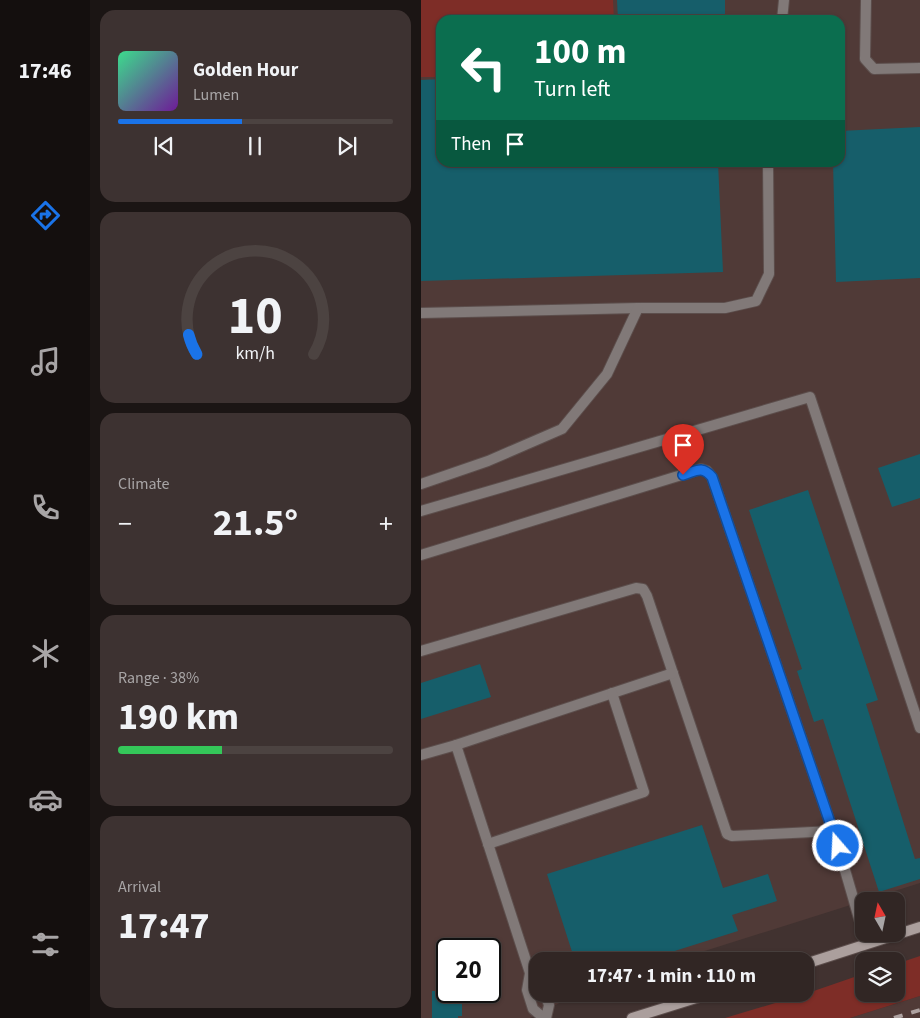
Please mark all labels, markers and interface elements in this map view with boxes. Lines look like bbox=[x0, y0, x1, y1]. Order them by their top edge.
text: 100 m bbox=[534, 27, 626, 77]
icon: left bbox=[451, 35, 516, 100]
text: 17:46 bbox=[18, 55, 72, 87]
text: Golden Hour bbox=[193, 57, 298, 84]
text: Turn left bbox=[534, 73, 610, 105]
text: Lumen bbox=[193, 84, 239, 106]
icon: arrive bbox=[501, 130, 529, 158]
text: Then bbox=[451, 131, 491, 158]
icon: previous bbox=[150, 132, 178, 160]
icon: pause bbox=[241, 132, 269, 160]
icon: next bbox=[333, 132, 361, 160]
icon: directions bbox=[28, 198, 63, 233]
text: 10 bbox=[228, 280, 283, 354]
text: km/h bbox=[236, 341, 275, 366]
icon: music bbox=[28, 344, 63, 379]
pin bbox=[662, 424, 704, 475]
icon: arrive bbox=[669, 431, 697, 459]
text: Climate bbox=[118, 473, 169, 495]
icon: phone bbox=[28, 490, 63, 525]
text: 21.5° bbox=[213, 496, 298, 550]
text: − bbox=[118, 504, 132, 544]
text: + bbox=[379, 504, 393, 544]
icon: climate bbox=[28, 636, 63, 671]
text: Range · 38% bbox=[118, 667, 199, 689]
text: 190 km bbox=[118, 690, 239, 744]
icon: car bbox=[28, 782, 63, 817]
position arrow bbox=[811, 819, 863, 871]
text: Arrival bbox=[118, 876, 161, 898]
north arrow bbox=[855, 892, 905, 942]
map controls bbox=[855, 892, 905, 1002]
text: 17:47 bbox=[118, 899, 210, 953]
icon: filters bbox=[28, 927, 63, 962]
speed limit sign: 20 bbox=[436, 938, 501, 1003]
button: layers bbox=[855, 952, 905, 1002]
text: 17:47 · 1 min · 110 m bbox=[587, 963, 756, 990]

